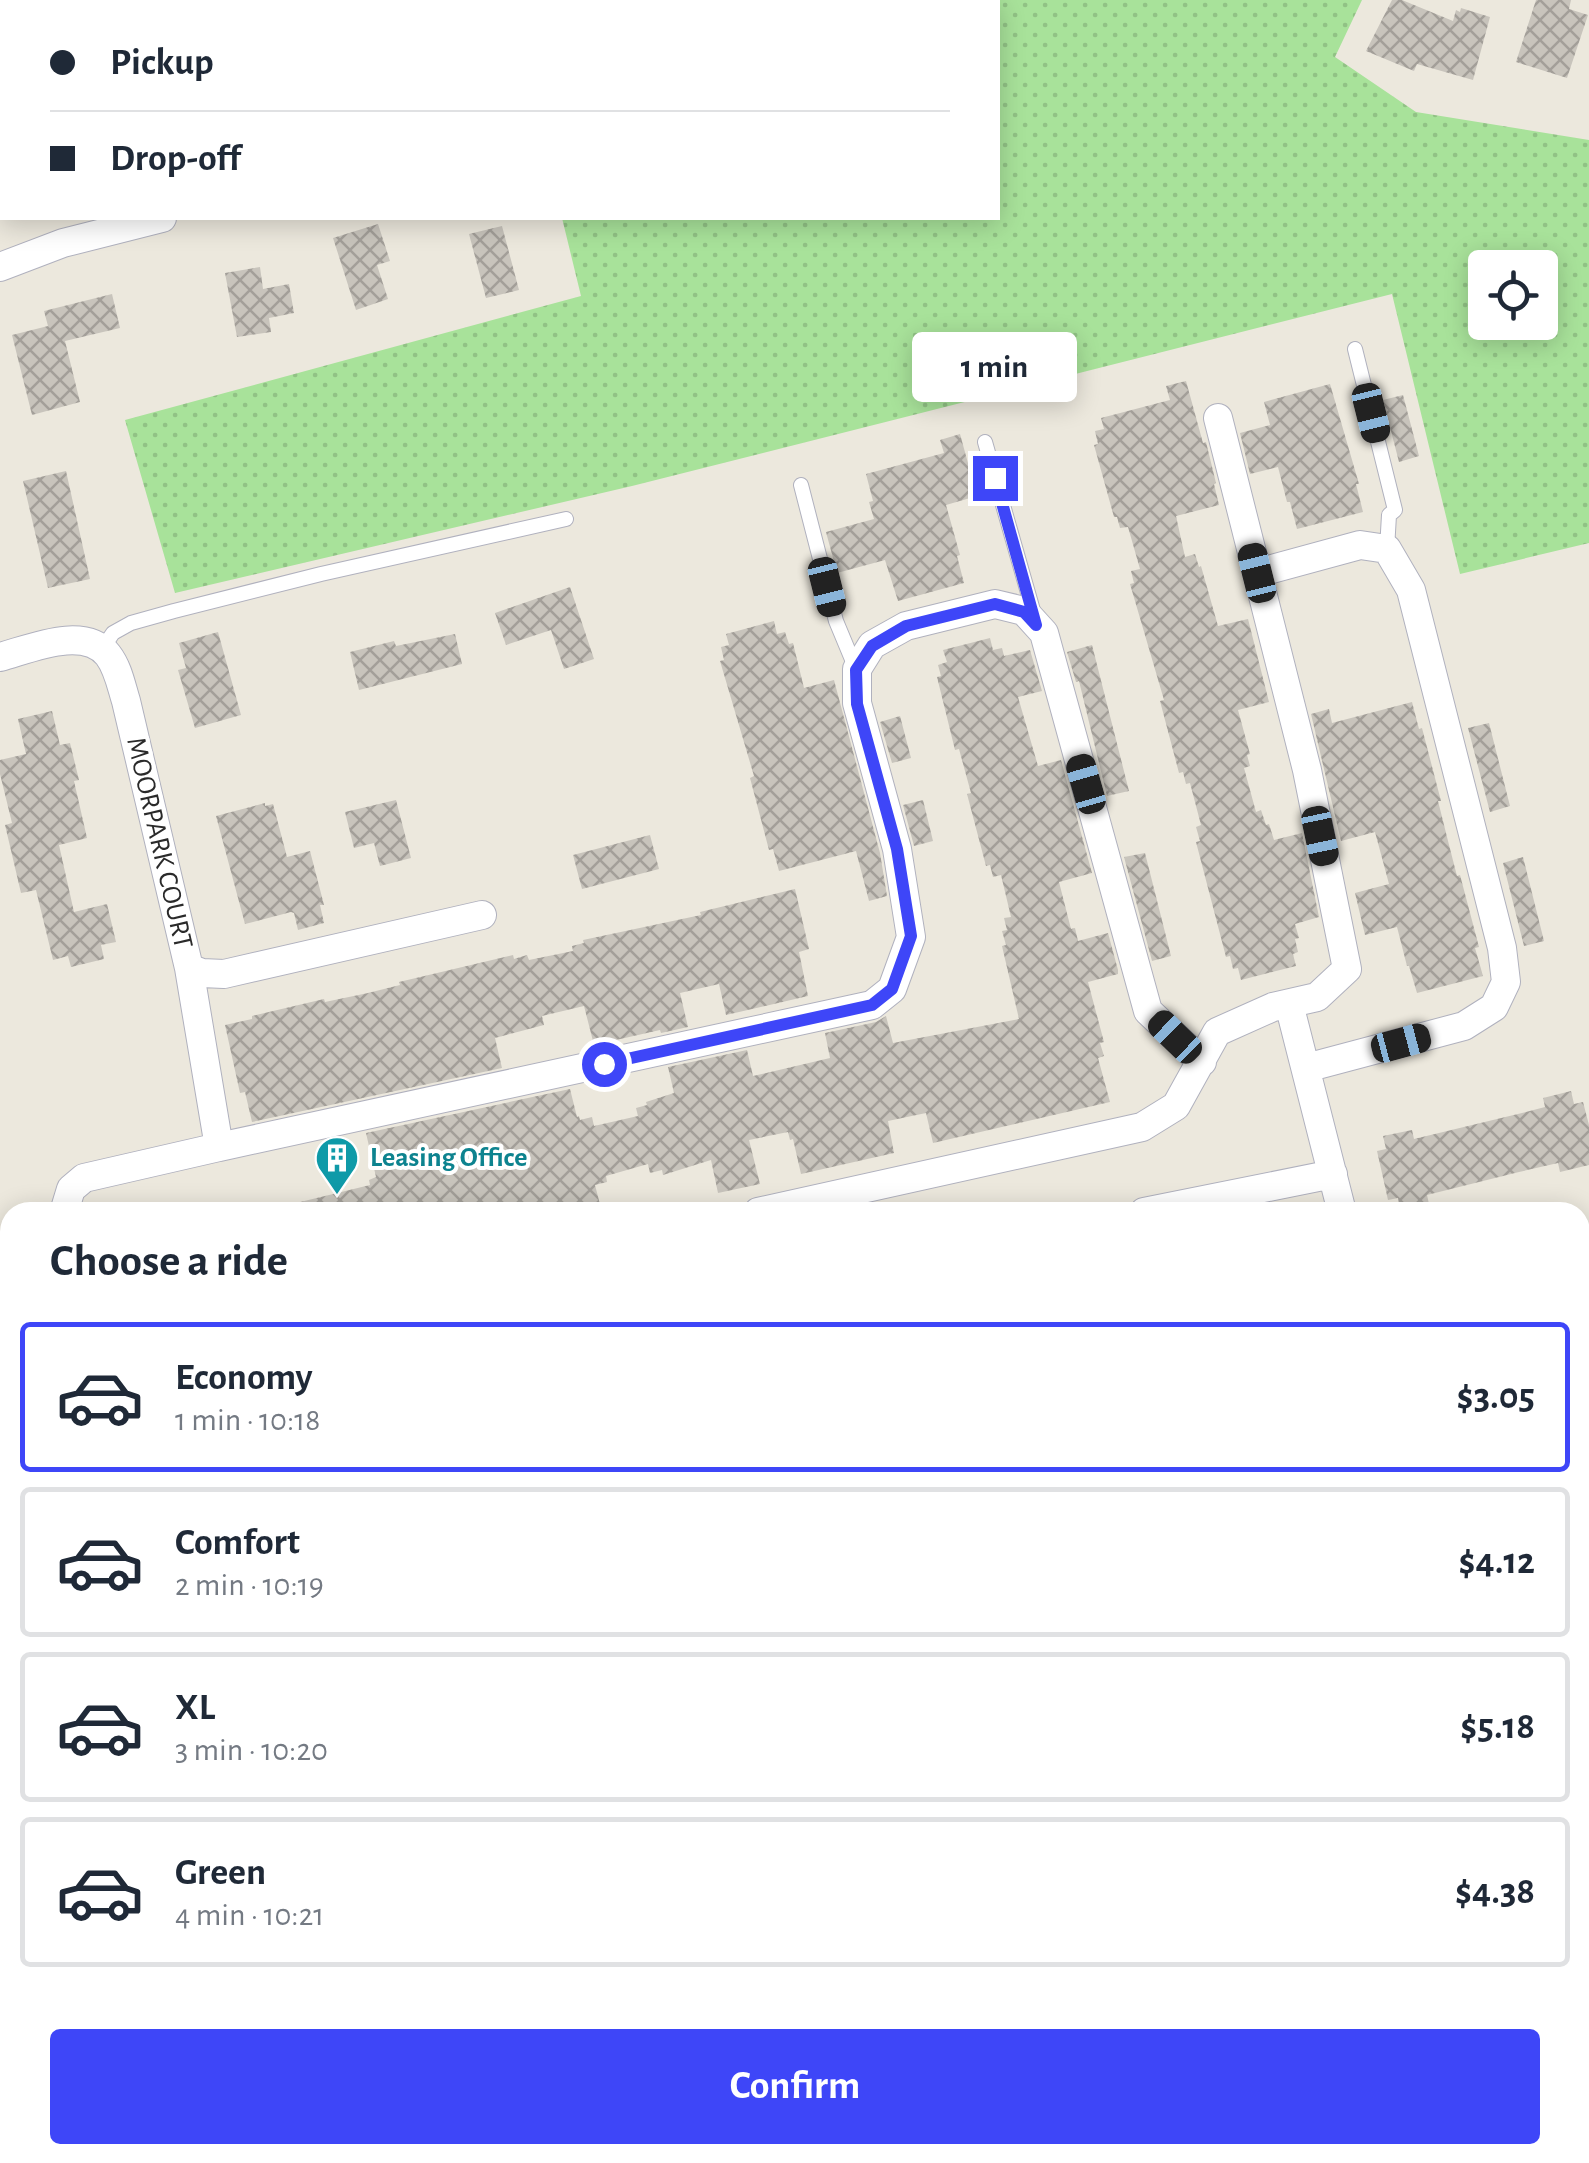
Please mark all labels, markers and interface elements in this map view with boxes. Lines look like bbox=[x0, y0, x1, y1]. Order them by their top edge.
text: Pickup bbox=[110, 44, 214, 82]
text: Drop-off bbox=[110, 140, 241, 178]
map controls bbox=[1468, 250, 1558, 340]
button: locate bbox=[1468, 250, 1558, 340]
callout: 1 min bbox=[912, 333, 1078, 403]
text: 1 min bbox=[961, 351, 1028, 383]
car bbox=[1349, 380, 1393, 446]
route end bbox=[973, 456, 1018, 501]
car bbox=[1235, 540, 1279, 606]
car bbox=[805, 554, 849, 620]
street label: MOORPARK COURT bbox=[121, 735, 197, 952]
car bbox=[1063, 751, 1109, 817]
car bbox=[1299, 804, 1341, 868]
car bbox=[1143, 1005, 1207, 1069]
car bbox=[1368, 1021, 1434, 1065]
route start bbox=[582, 1042, 627, 1087]
building icon: Leasing Office bbox=[314, 1135, 360, 1196]
place label: Leasing Office bbox=[370, 1144, 528, 1172]
text: Choose a ride bbox=[50, 1239, 288, 1284]
icon: car bbox=[55, 1352, 145, 1442]
text: Economy bbox=[175, 1359, 313, 1397]
text: $3.05 bbox=[1457, 1378, 1535, 1416]
text: 1 min · 10:18 bbox=[175, 1404, 320, 1436]
icon: car bbox=[55, 1517, 145, 1607]
text: Comfort bbox=[175, 1524, 300, 1562]
text: $4.12 bbox=[1459, 1543, 1535, 1581]
text: 2 min · 10:19 bbox=[175, 1569, 324, 1601]
icon: car bbox=[55, 1682, 145, 1772]
text: XL bbox=[175, 1689, 215, 1727]
text: $5.18 bbox=[1460, 1708, 1535, 1746]
text: 3 min · 10:20 bbox=[175, 1734, 328, 1766]
icon: car bbox=[55, 1847, 145, 1937]
text: Green bbox=[175, 1854, 266, 1892]
text: $4.38 bbox=[1455, 1873, 1535, 1911]
text: 4 min · 10:21 bbox=[175, 1899, 324, 1931]
button: Confirm bbox=[50, 2029, 1540, 2144]

